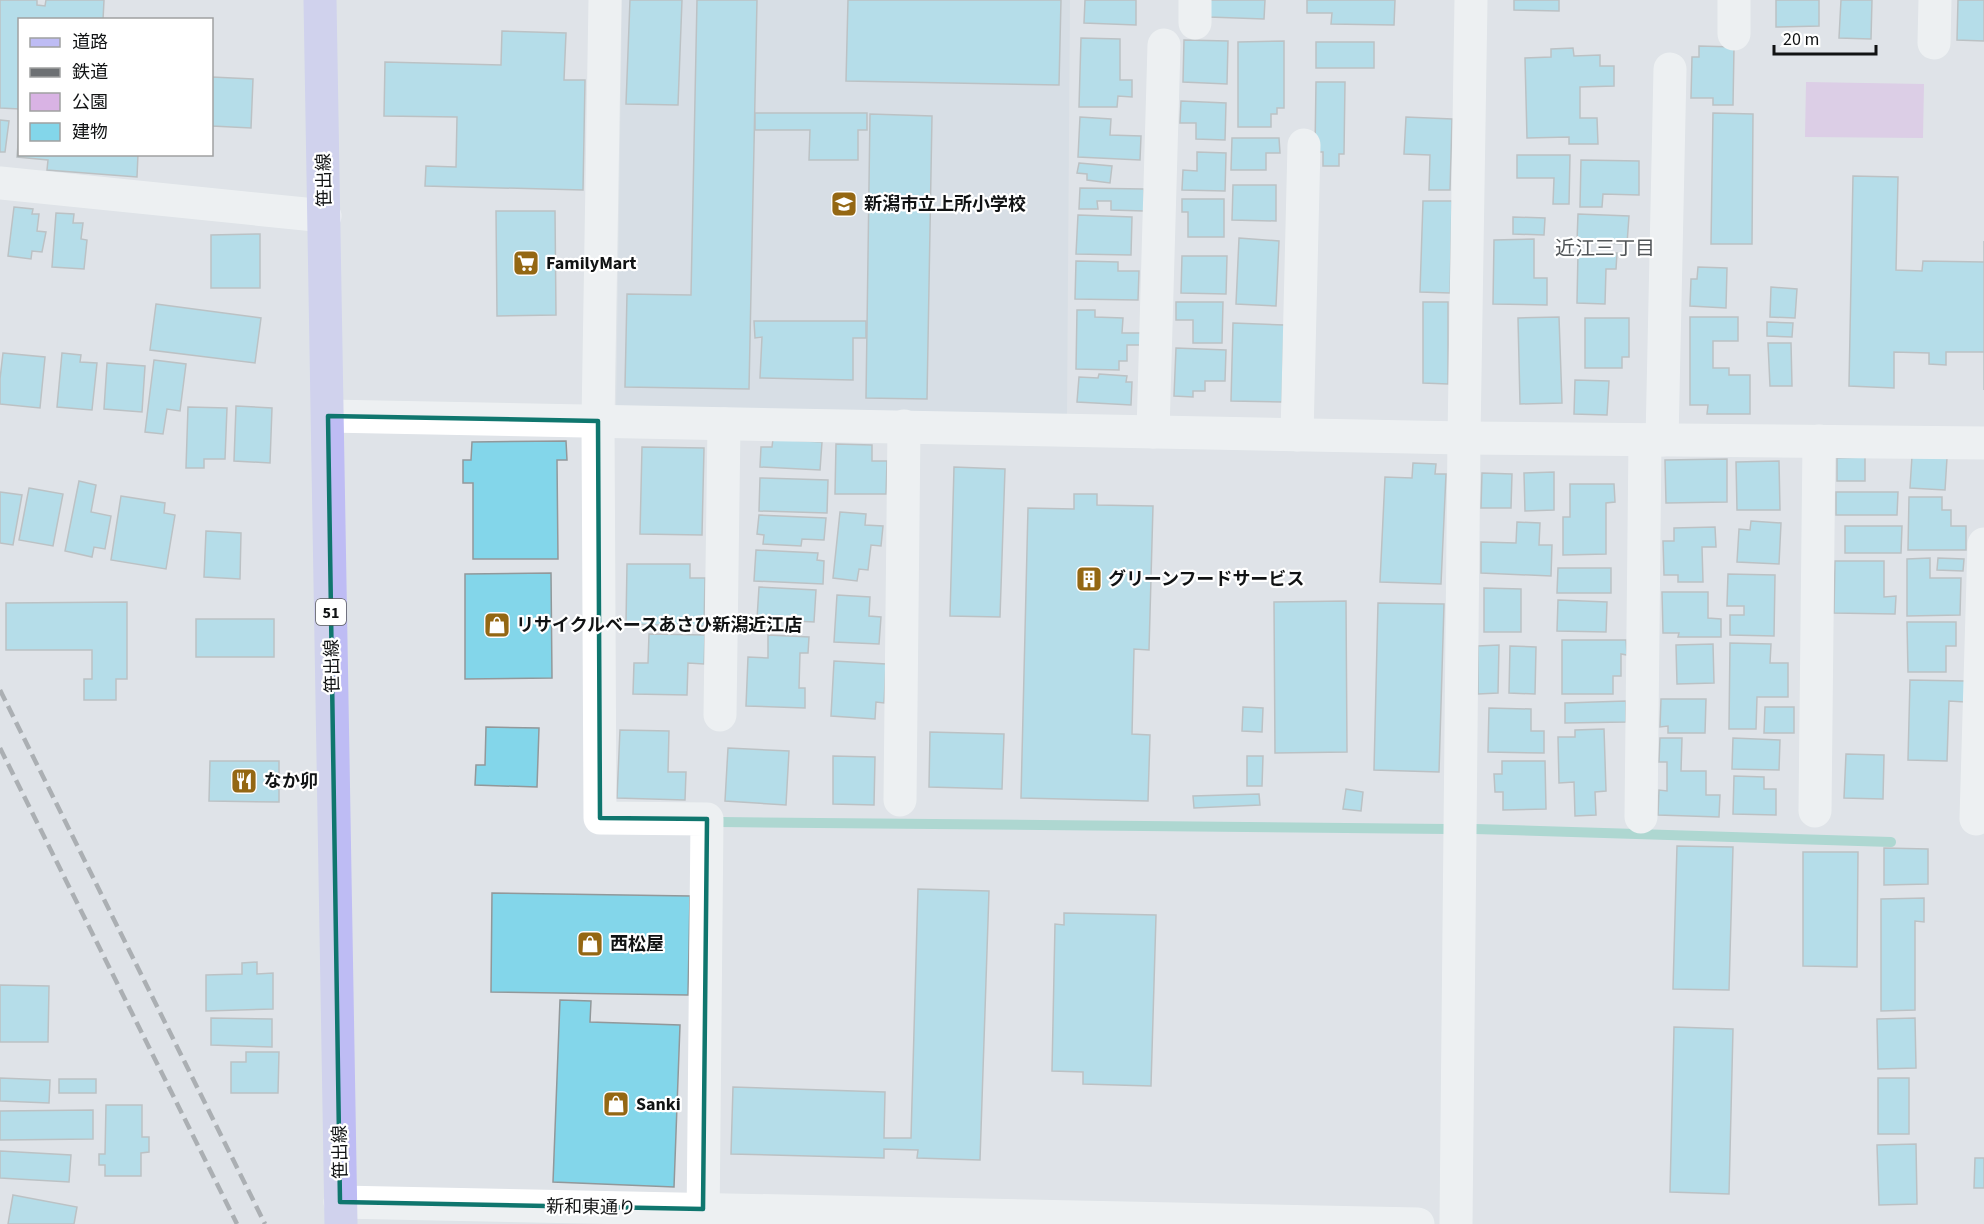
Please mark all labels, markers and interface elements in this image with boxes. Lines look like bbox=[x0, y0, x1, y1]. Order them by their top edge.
legend bbox=[18, 18, 213, 156]
scale bar bbox=[1774, 18, 1876, 56]
text: 20 m bbox=[1783, 27, 1819, 52]
text: 道路 bbox=[72, 30, 108, 55]
text: 鉄道 bbox=[72, 60, 108, 85]
text: 公園 bbox=[72, 90, 108, 115]
text: 建物 bbox=[72, 120, 108, 145]
street label: 笹出線 bbox=[312, 153, 337, 207]
school or university icon: 新潟市立上所小学校 bbox=[829, 189, 859, 219]
place label: 新潟市立上所小学校 bbox=[864, 192, 1026, 217]
district label: 近江三丁目 bbox=[1555, 235, 1655, 263]
supermarket icon: FamilyMart bbox=[511, 248, 541, 278]
place label: FamilyMart bbox=[546, 251, 637, 276]
building icon: グリーンフードサービス bbox=[1074, 564, 1104, 594]
place label: グリーンフードサービス bbox=[1108, 567, 1305, 592]
road number: 51 bbox=[316, 599, 346, 625]
shop icon: リサイクルベースあさひ新潟近江店 bbox=[482, 610, 512, 640]
place label: リサイクルベースあさひ新潟近江店 bbox=[516, 613, 802, 638]
street label: 笹出線 bbox=[320, 639, 345, 693]
restaurant icon: なか卯 bbox=[229, 766, 259, 796]
place label: なか卯 bbox=[264, 769, 318, 794]
shop icon: 西松屋 bbox=[575, 929, 605, 959]
place label: 西松屋 bbox=[610, 932, 664, 957]
shop icon: Sanki bbox=[601, 1089, 631, 1119]
place label: Sanki bbox=[636, 1092, 681, 1117]
street label: 笹出線 bbox=[328, 1125, 353, 1179]
street label: 新和東通り bbox=[546, 1194, 636, 1221]

